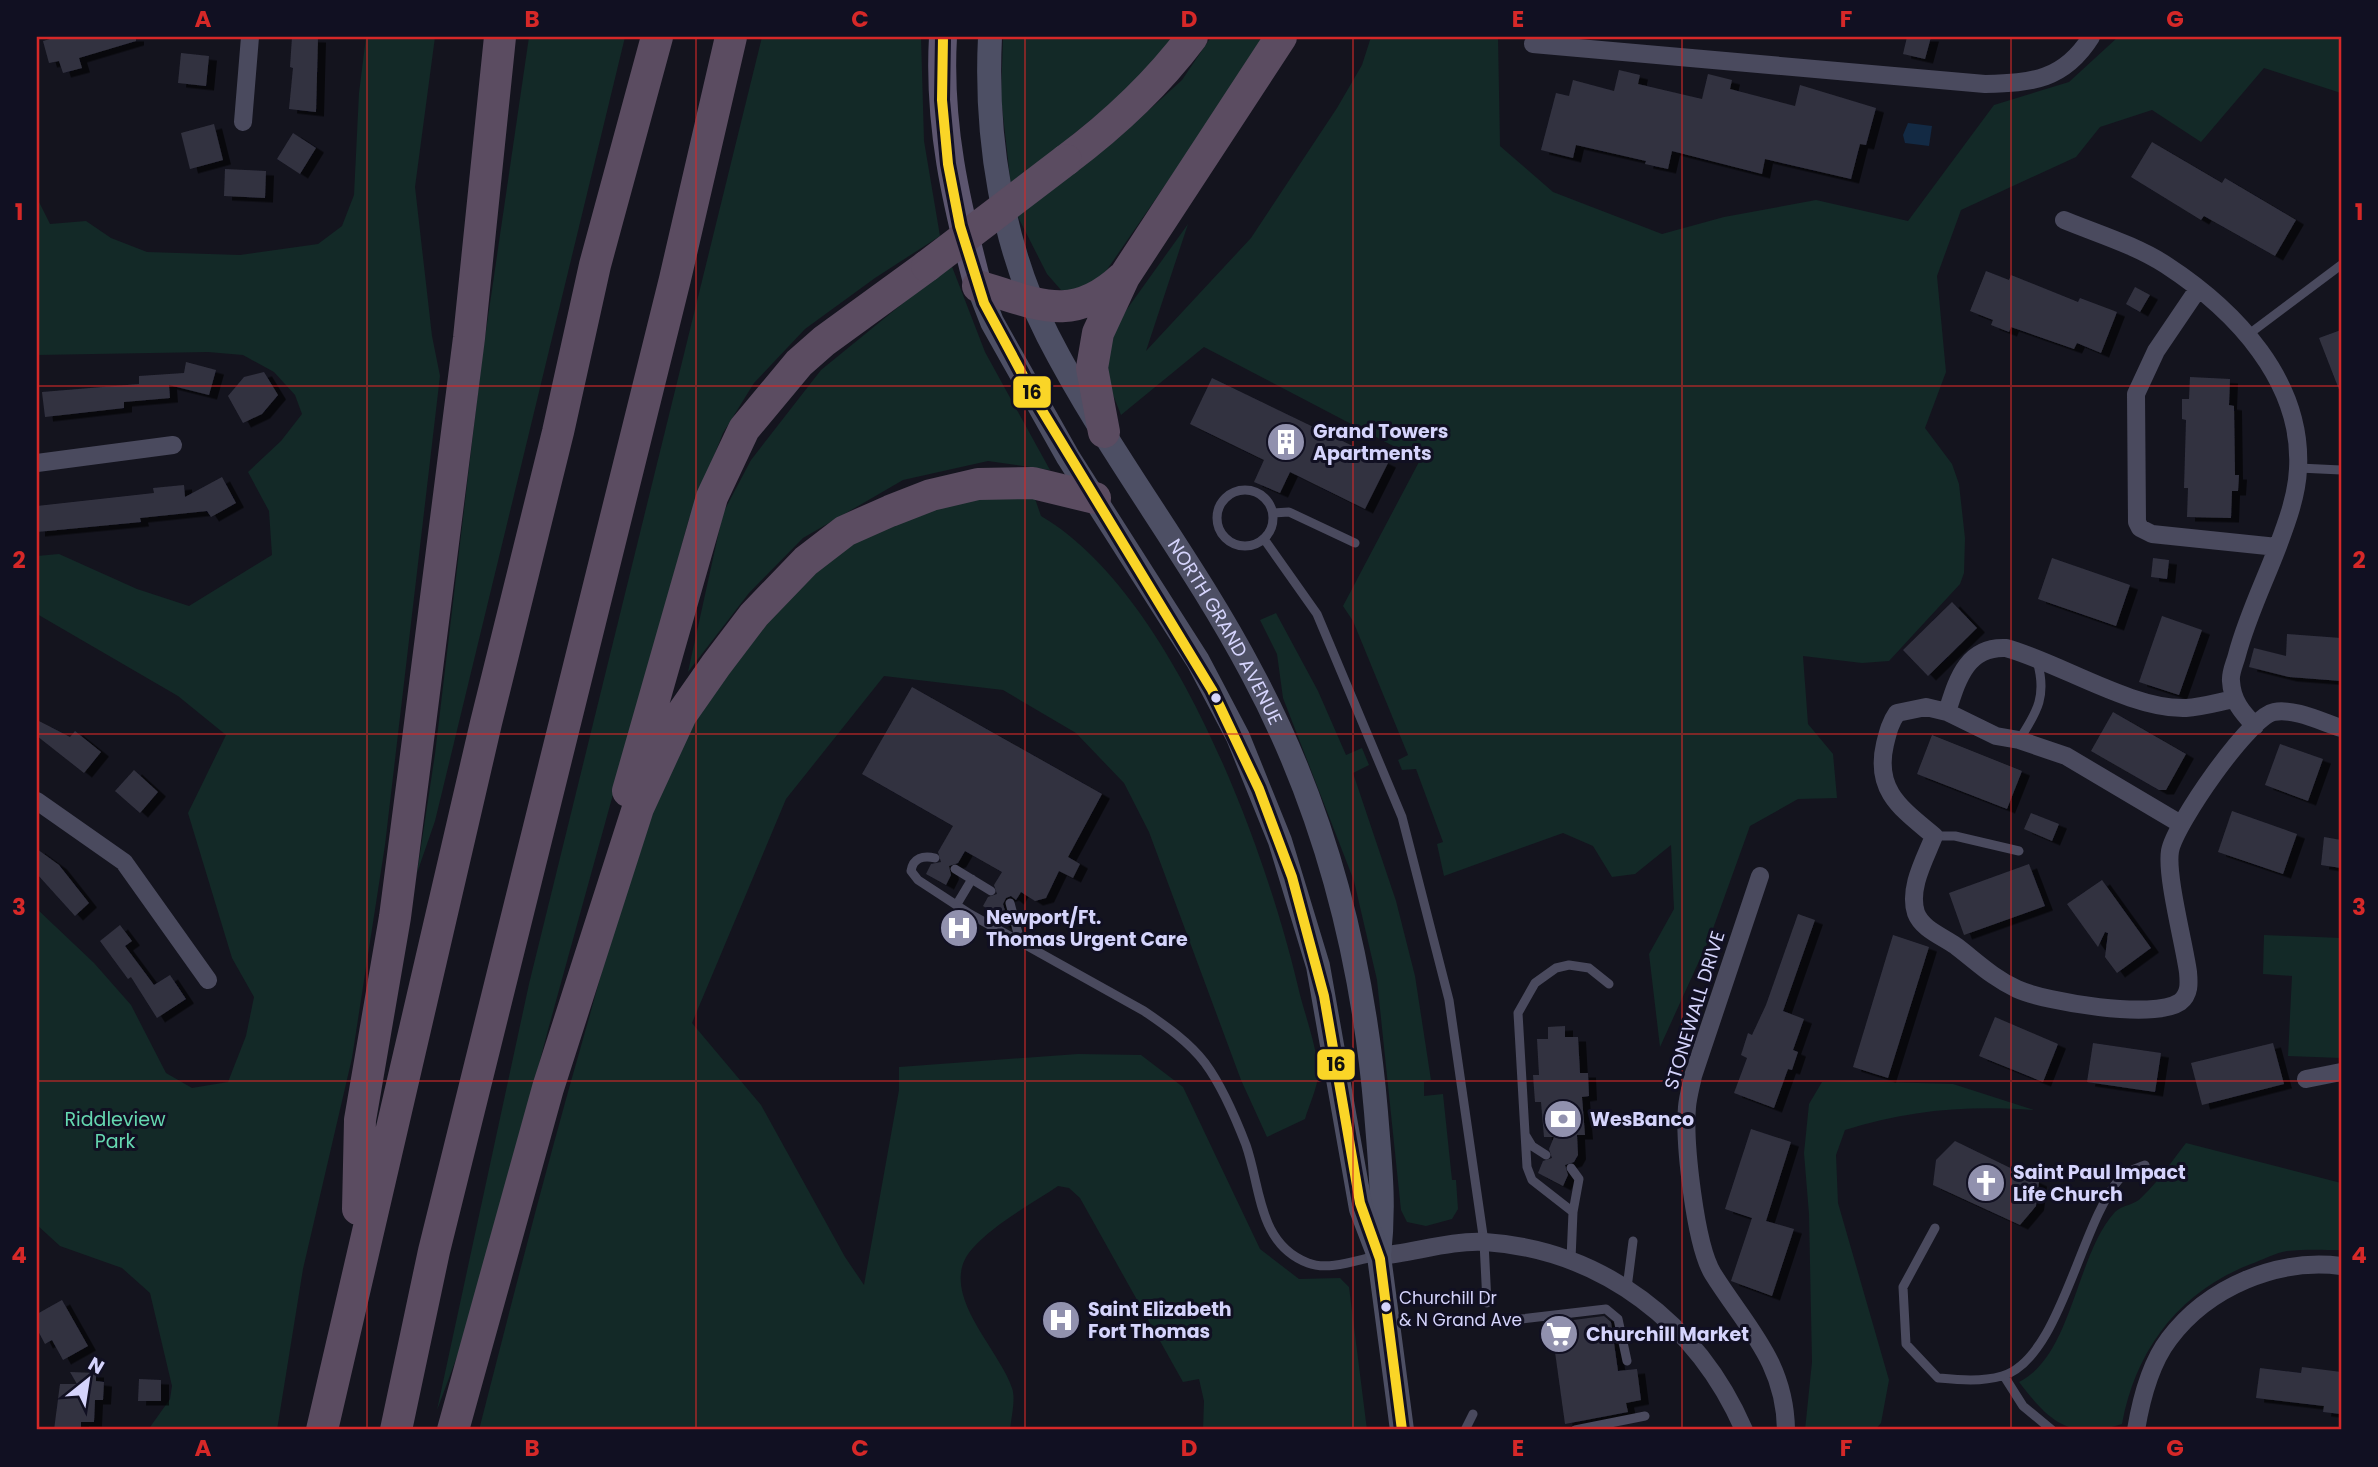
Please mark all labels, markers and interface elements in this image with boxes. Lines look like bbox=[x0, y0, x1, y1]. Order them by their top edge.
text: A bbox=[195, 3, 212, 35]
text: B bbox=[524, 3, 540, 35]
text: C bbox=[851, 3, 869, 35]
text: D bbox=[1181, 3, 1197, 35]
text: E bbox=[1512, 3, 1524, 35]
text: F bbox=[1840, 3, 1852, 35]
text: G bbox=[2166, 3, 2184, 35]
text: 1 bbox=[15, 196, 23, 228]
text: 1 bbox=[2355, 196, 2363, 228]
line badge: 16 bbox=[1012, 375, 1052, 409]
text: 16 bbox=[1022, 379, 1042, 406]
place label: Grand Towers Apartments bbox=[1313, 418, 1448, 467]
building icon: Grand Towers Apartments bbox=[1265, 421, 1307, 463]
street label: NORTH GRAND AVENUE bbox=[1161, 534, 1289, 729]
text: 2 bbox=[12, 544, 26, 576]
text: 2 bbox=[2352, 544, 2366, 576]
unlabelled marker bbox=[1209, 691, 1223, 705]
text: 3 bbox=[12, 891, 26, 923]
text: 3 bbox=[2352, 891, 2366, 923]
place label: Newport/Ft. Thomas Urgent Care bbox=[986, 904, 1188, 953]
hospital icon: Newport/Ft. Thomas Urgent Care bbox=[938, 907, 980, 949]
street label: STONEWALL DRIVE bbox=[1658, 928, 1731, 1093]
line badge: 16 bbox=[1316, 1048, 1356, 1081]
text: 16 bbox=[1326, 1051, 1346, 1078]
bank icon: WesBanco bbox=[1542, 1098, 1584, 1140]
park label: Riddleview Park bbox=[64, 1106, 166, 1155]
place label: WesBanco bbox=[1590, 1106, 1694, 1133]
place label: Saint Paul Impact Life Church bbox=[2013, 1159, 2186, 1208]
church icon: Saint Paul Impact Life Church bbox=[1965, 1162, 2007, 1204]
text: 4 bbox=[11, 1239, 27, 1271]
text: 4 bbox=[2351, 1239, 2367, 1271]
place label: Churchill Dr & N Grand Ave bbox=[1399, 1286, 1522, 1332]
place label: Saint Elizabeth Fort Thomas bbox=[1088, 1296, 1232, 1345]
hospital icon: Saint Elizabeth Fort Thomas bbox=[1040, 1299, 1082, 1341]
marker: Churchill Dr & N Grand Ave bbox=[1379, 1300, 1393, 1314]
supermarket icon: Churchill Market bbox=[1538, 1313, 1580, 1355]
place label: Churchill Market bbox=[1586, 1321, 1749, 1348]
north arrow bbox=[52, 1344, 122, 1414]
text: N bbox=[83, 1350, 109, 1381]
text: A bbox=[195, 1432, 212, 1464]
text: B bbox=[524, 1432, 540, 1464]
text: C bbox=[851, 1432, 869, 1464]
text: D bbox=[1181, 1432, 1197, 1464]
text: E bbox=[1512, 1432, 1524, 1464]
text: F bbox=[1840, 1432, 1852, 1464]
text: G bbox=[2166, 1432, 2184, 1464]

